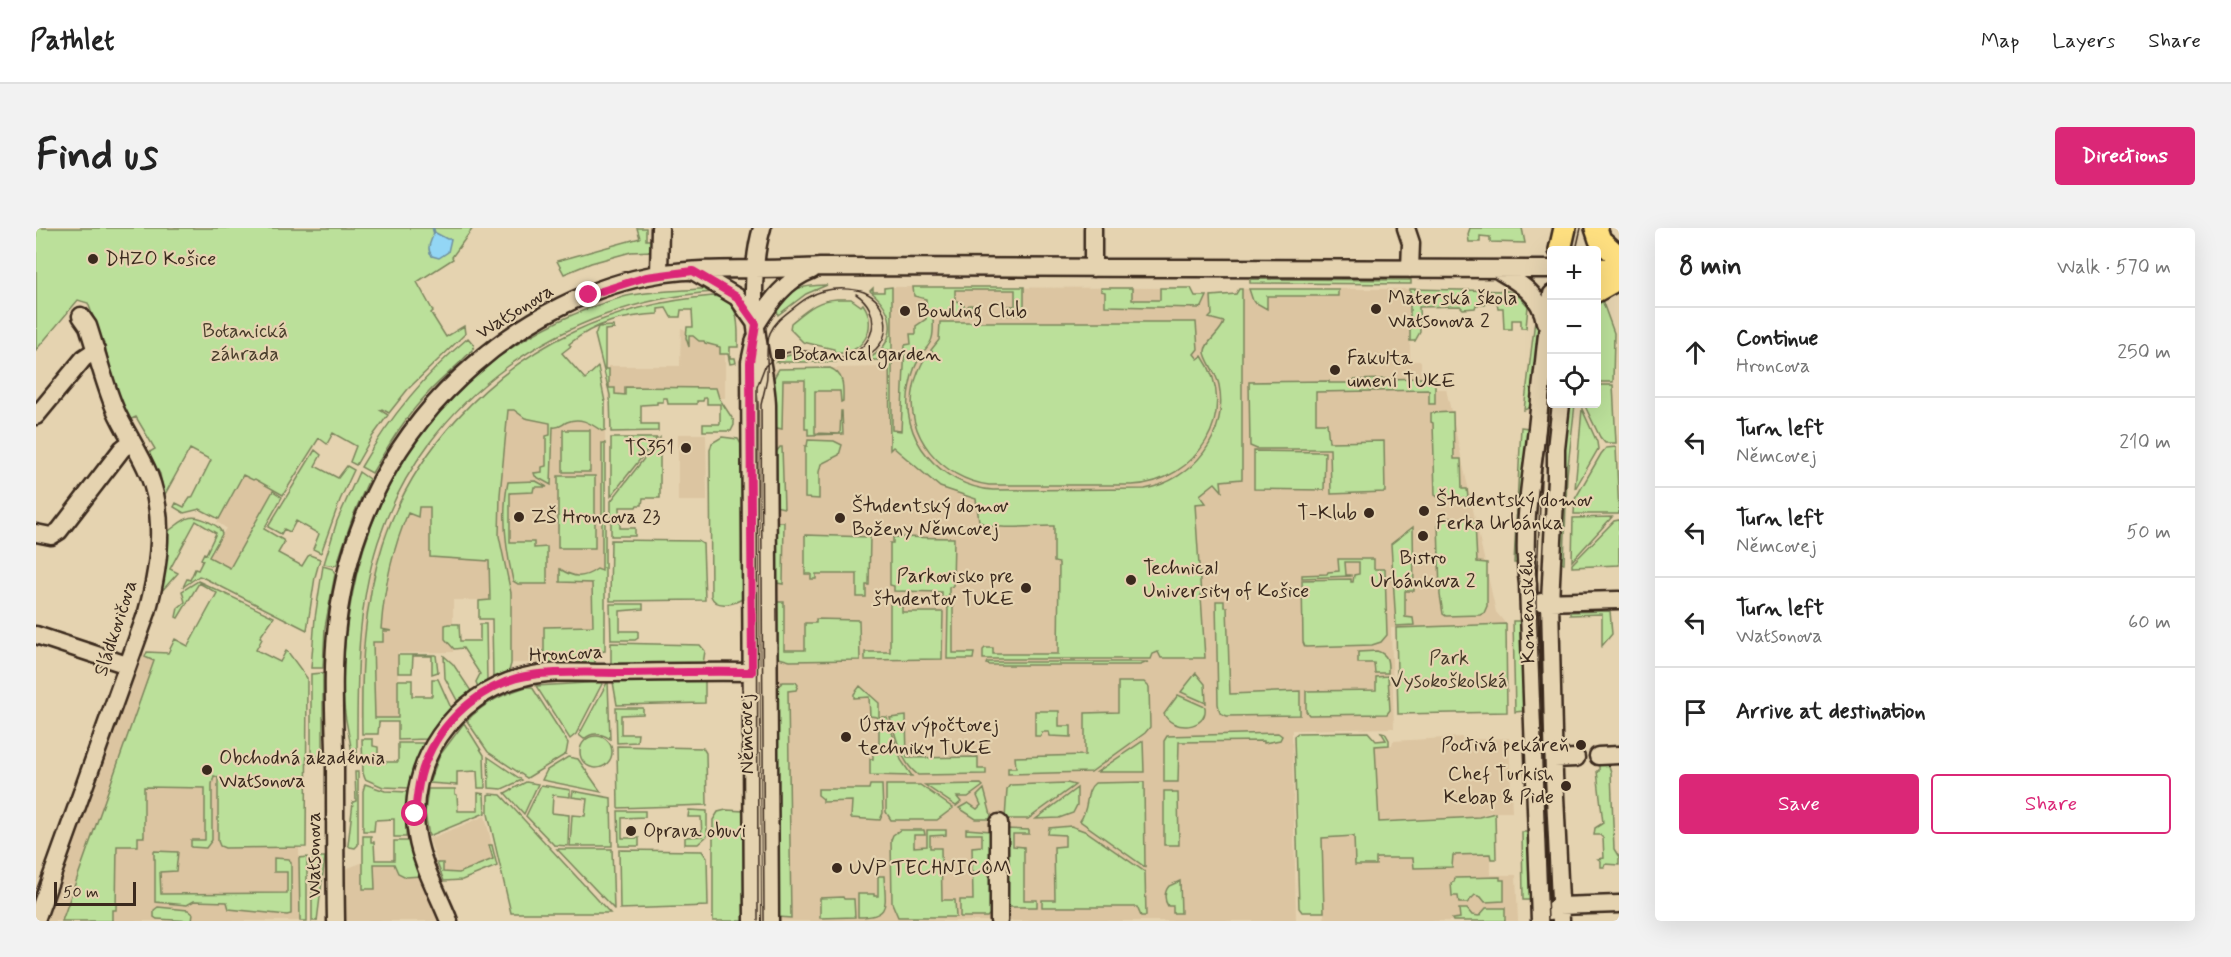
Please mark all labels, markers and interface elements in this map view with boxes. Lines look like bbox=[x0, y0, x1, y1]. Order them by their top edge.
text: Pathlet bbox=[30, 23, 114, 60]
text: Map bbox=[1981, 27, 2019, 55]
text: Layers bbox=[2052, 27, 2115, 55]
text: Share bbox=[2148, 27, 2201, 55]
button: Directions bbox=[2055, 127, 2195, 185]
text: Find us bbox=[36, 129, 158, 184]
place label: DHZO Košice bbox=[105, 246, 216, 273]
map controls bbox=[1547, 246, 1601, 408]
button: + bbox=[1547, 246, 1601, 300]
text: 8 min bbox=[1679, 250, 1742, 284]
marker: DHZO Košice bbox=[86, 252, 100, 266]
text: Walk · 570 m bbox=[2057, 254, 2171, 281]
street label: Watsonova bbox=[471, 278, 559, 346]
route end bbox=[575, 281, 601, 307]
place label: Materská škola Watsonova 2 bbox=[1388, 285, 1518, 335]
place label: Bowling Club bbox=[917, 298, 1027, 327]
button: − bbox=[1547, 300, 1601, 354]
marker: Materská škola Watsonova 2 bbox=[1369, 302, 1383, 316]
marker: Bowling Club bbox=[898, 304, 912, 318]
park label: Botanická záhrada bbox=[202, 318, 288, 368]
text: Continue bbox=[1736, 325, 1818, 353]
icon: ahead bbox=[1679, 336, 1712, 369]
text: 250 m bbox=[2117, 339, 2171, 366]
place label: Botanical garden bbox=[792, 341, 941, 369]
place label: Fakulta umení TUKE bbox=[1347, 345, 1455, 395]
marker: Botanical garden bbox=[773, 347, 787, 361]
text: Hroncova bbox=[1736, 353, 1810, 380]
button: locate bbox=[1547, 354, 1601, 408]
marker: Fakulta umení TUKE bbox=[1328, 363, 1342, 377]
text: Turn left bbox=[1736, 415, 1824, 443]
icon: left bbox=[1679, 426, 1712, 459]
text: 210 m bbox=[2119, 429, 2171, 456]
place label: TS351 bbox=[625, 435, 674, 462]
marker: TS351 bbox=[679, 441, 693, 455]
text: Němcovej bbox=[1736, 443, 1817, 470]
place label: Študentský domov Ferka Urbánka bbox=[1436, 487, 1593, 537]
place label: Študentský domov Boženy Němcovej bbox=[852, 493, 1009, 543]
place label: T-Klub bbox=[1297, 500, 1357, 527]
place label: ZŠ Hroncova 23 bbox=[531, 504, 660, 531]
marker: Študentský domov Ferka Urbánka bbox=[1417, 504, 1431, 518]
text: Turn left bbox=[1736, 505, 1824, 533]
marker: T-Klub bbox=[1362, 506, 1376, 520]
marker: ZŠ Hroncova 23 bbox=[512, 510, 526, 524]
marker: Študentský domov Boženy Němcovej bbox=[833, 511, 847, 525]
icon: left bbox=[1679, 516, 1712, 549]
text: 50 m bbox=[2126, 519, 2171, 546]
marker: Bistro Urbánkova 2 bbox=[1416, 529, 1430, 543]
text: Němcovej bbox=[1736, 533, 1817, 560]
place label: Bistro Urbánkova 2 bbox=[1370, 545, 1476, 595]
street label: Komenského bbox=[1514, 550, 1542, 664]
place label: Technical University of Košice bbox=[1143, 555, 1309, 605]
place label: Parkovisko pre študentov TUKE bbox=[873, 563, 1014, 613]
marker: Technical University of Košice bbox=[1124, 573, 1138, 587]
street label: Sládkovičova bbox=[88, 576, 144, 680]
marker: Parkovisko pre študentov TUKE bbox=[1019, 581, 1033, 595]
text: Turn left bbox=[1736, 595, 1824, 623]
icon: left bbox=[1679, 606, 1712, 639]
text: 60 m bbox=[2128, 609, 2171, 636]
text: Watsonova bbox=[1736, 623, 1823, 650]
street label: Hroncova bbox=[528, 639, 604, 669]
park label: Park Vysokoškolská bbox=[1391, 645, 1507, 695]
street label: Němcovej bbox=[733, 694, 761, 774]
icon: arrive bbox=[1679, 696, 1712, 729]
text: Arrive at destination bbox=[1736, 698, 1926, 726]
place label: Ústav výpočtovej techniky TUKE bbox=[857, 712, 999, 762]
marker: Ústav výpočtovej techniky TUKE bbox=[839, 730, 853, 744]
place label: Poctivá pekáreň bbox=[1441, 732, 1569, 759]
marker: Poctivá pekáreň bbox=[1574, 738, 1588, 752]
place label: Obchodná akadémia Watsonova bbox=[219, 745, 385, 795]
place label: Chef Turkish Kebap & Pide bbox=[1443, 761, 1554, 811]
marker: Obchodná akadémia Watsonova bbox=[200, 763, 214, 777]
button: Save bbox=[1679, 774, 1919, 834]
button: Share bbox=[1931, 774, 2171, 834]
marker: Chef Turkish Kebap & Pide bbox=[1559, 779, 1573, 793]
route start bbox=[401, 800, 427, 826]
street label: Watsonova bbox=[301, 812, 328, 898]
place label: Oprava obuvi bbox=[643, 818, 746, 845]
marker: Oprava obuvi bbox=[624, 824, 638, 838]
place label: UVP TECHNICOM bbox=[849, 855, 1012, 882]
marker: UVP TECHNICOM bbox=[830, 861, 844, 875]
scale bar bbox=[54, 879, 136, 906]
text: 50 m bbox=[63, 882, 99, 903]

